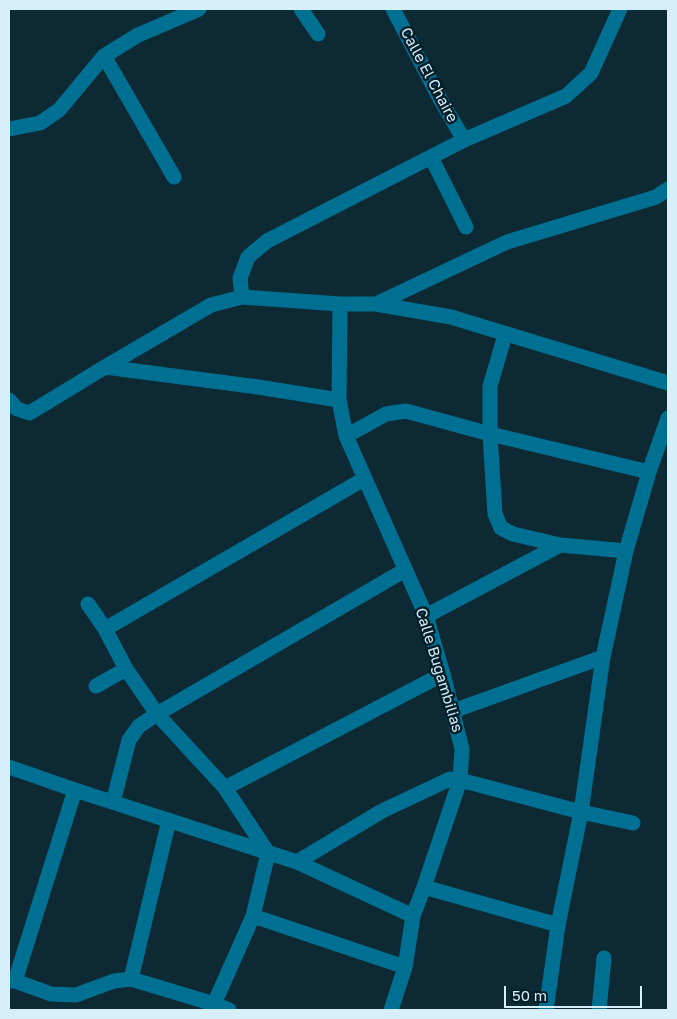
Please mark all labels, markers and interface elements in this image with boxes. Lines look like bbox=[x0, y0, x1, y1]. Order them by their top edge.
street label: Calle El Chaire bbox=[397, 25, 461, 125]
street label: Calle Bugambilias bbox=[412, 606, 466, 734]
scale bar bbox=[507, 976, 644, 1008]
text: 50 m bbox=[512, 986, 547, 1004]

